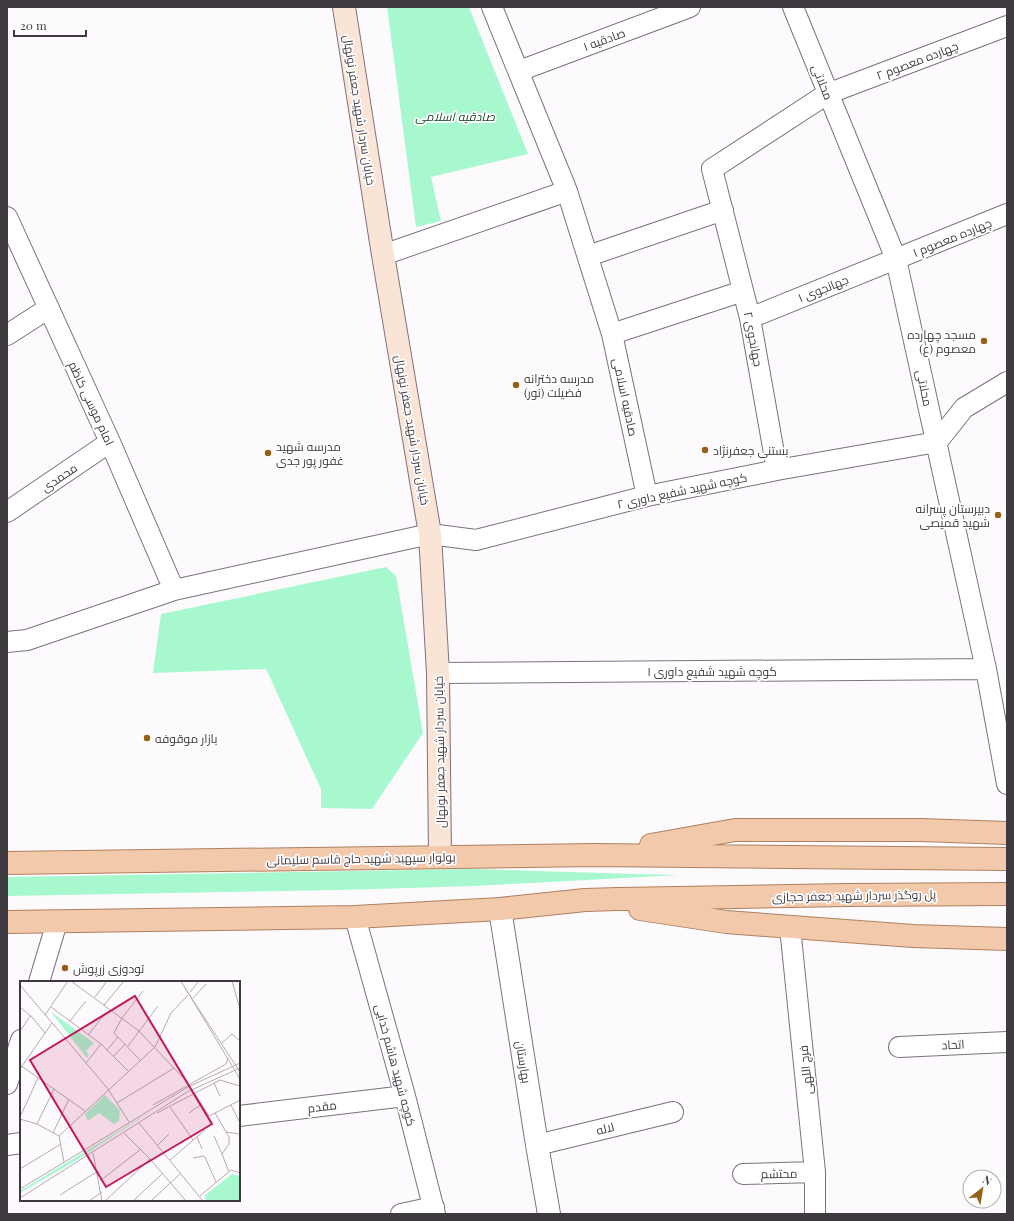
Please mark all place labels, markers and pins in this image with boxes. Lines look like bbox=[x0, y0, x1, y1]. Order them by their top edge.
place label: مسجد چهارده معصوم (ع) bbox=[907, 326, 976, 357]
marker: مسجد چهارده معصوم (ع) bbox=[979, 336, 989, 346]
place label: مدرسه دخترانه فضیلت (نور) bbox=[524, 370, 594, 400]
marker: مدرسه دخترانه فضیلت (نور) bbox=[511, 380, 521, 390]
place label: مدرسه شهید غفور پور جدی bbox=[276, 438, 344, 470]
place label: بستنی جعفرنژاد bbox=[713, 442, 789, 458]
marker: بستنی جعفرنژاد bbox=[700, 445, 710, 455]
marker: مدرسه شهید غفور پور جدی bbox=[263, 448, 273, 458]
place label: دبیرستان پسرانه شهید قمیصی bbox=[916, 500, 990, 530]
marker: دبیرستان پسرانه شهید قمیصی bbox=[993, 510, 1003, 520]
place label: بازار موقوفه bbox=[155, 730, 217, 746]
marker: بازار موقوفه bbox=[142, 733, 152, 743]
place label: تودوزی زرپوش bbox=[73, 960, 145, 978]
marker: تودوزی زرپوش bbox=[60, 963, 70, 973]

